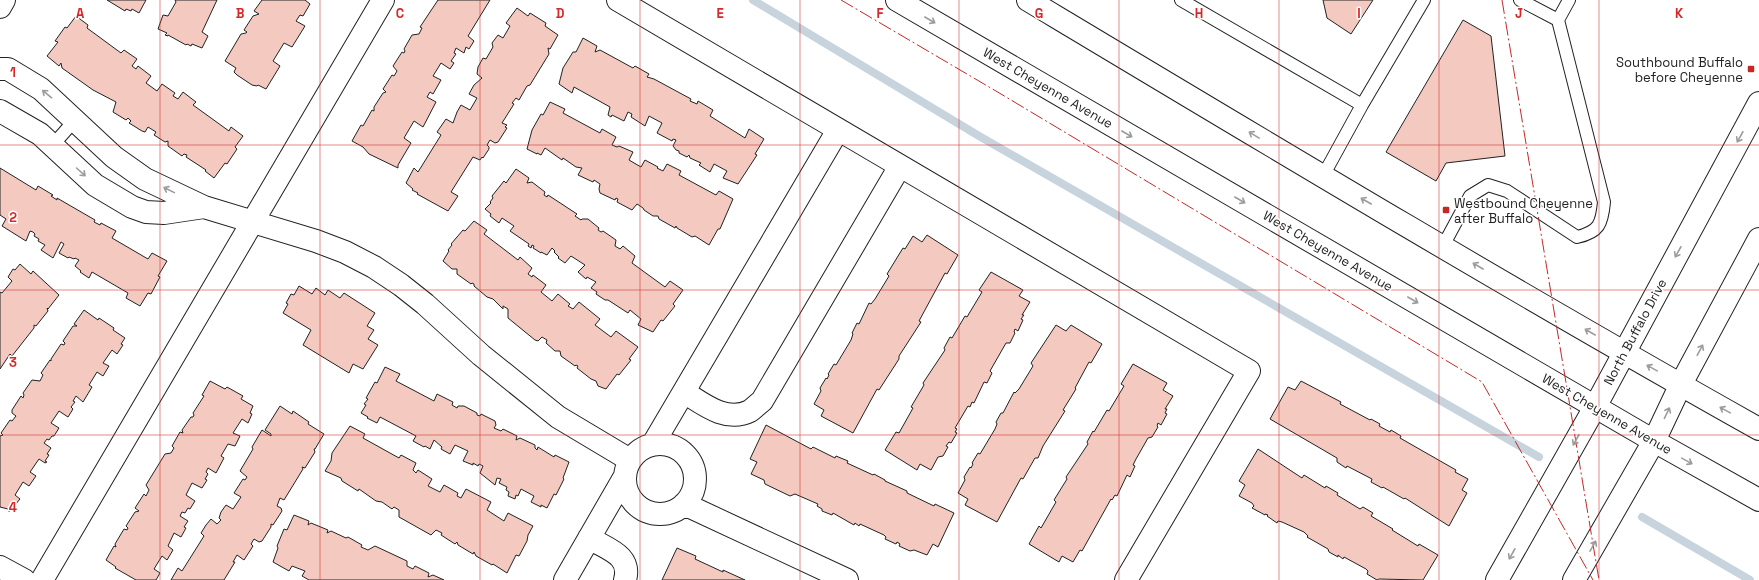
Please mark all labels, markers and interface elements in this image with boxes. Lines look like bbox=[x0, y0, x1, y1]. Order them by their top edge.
text: A bbox=[76, 5, 85, 22]
text: B bbox=[236, 5, 245, 22]
text: C bbox=[396, 5, 404, 22]
text: D bbox=[556, 5, 565, 22]
text: E bbox=[716, 5, 724, 22]
text: F bbox=[877, 5, 884, 22]
text: G bbox=[1035, 5, 1043, 22]
text: H bbox=[1195, 5, 1203, 22]
text: I bbox=[1357, 5, 1361, 22]
text: J bbox=[1515, 5, 1523, 22]
text: K bbox=[1675, 5, 1684, 22]
one-way arrow bbox=[924, 16, 936, 24]
street label: West Cheyenne Avenue bbox=[980, 44, 1116, 132]
place label: Southbound Buffalo before Cheyenne bbox=[1616, 54, 1743, 86]
text: 1 bbox=[10, 64, 16, 81]
marker: Southbound Buffalo before Cheyenne bbox=[1746, 64, 1756, 74]
one-way arrow bbox=[41, 89, 52, 98]
one-way arrow bbox=[1248, 130, 1260, 138]
one-way arrow bbox=[1121, 131, 1133, 139]
one-way arrow bbox=[1736, 131, 1744, 143]
one-way arrow bbox=[76, 167, 86, 177]
one-way arrow bbox=[163, 186, 175, 193]
place label: Westbound Cheyenne after Buffalo bbox=[1454, 195, 1593, 227]
one-way arrow bbox=[1234, 196, 1246, 204]
one-way arrow bbox=[1360, 196, 1372, 204]
marker: Westbound Cheyenne after Buffalo bbox=[1441, 205, 1451, 215]
street label: West Cheyenne Avenue bbox=[1260, 207, 1396, 295]
text: 2 bbox=[9, 209, 17, 226]
one-way arrow bbox=[1674, 245, 1682, 257]
one-way arrow bbox=[1472, 262, 1484, 270]
street label: North Buffalo Drive bbox=[1600, 276, 1670, 388]
one-way arrow bbox=[1407, 297, 1419, 305]
one-way arrow bbox=[1585, 328, 1596, 336]
one-way arrow bbox=[1696, 344, 1704, 356]
text: 3 bbox=[9, 354, 17, 371]
one-way arrow bbox=[1647, 364, 1659, 371]
street label: West Cheyenne Avenue bbox=[1539, 370, 1675, 458]
one-way arrow bbox=[1719, 405, 1731, 413]
one-way arrow bbox=[1664, 407, 1671, 419]
one-way arrow bbox=[1572, 434, 1580, 446]
one-way arrow bbox=[1681, 457, 1693, 465]
text: 4 bbox=[9, 499, 17, 516]
one-way arrow bbox=[1590, 540, 1598, 552]
one-way arrow bbox=[1508, 548, 1516, 560]

